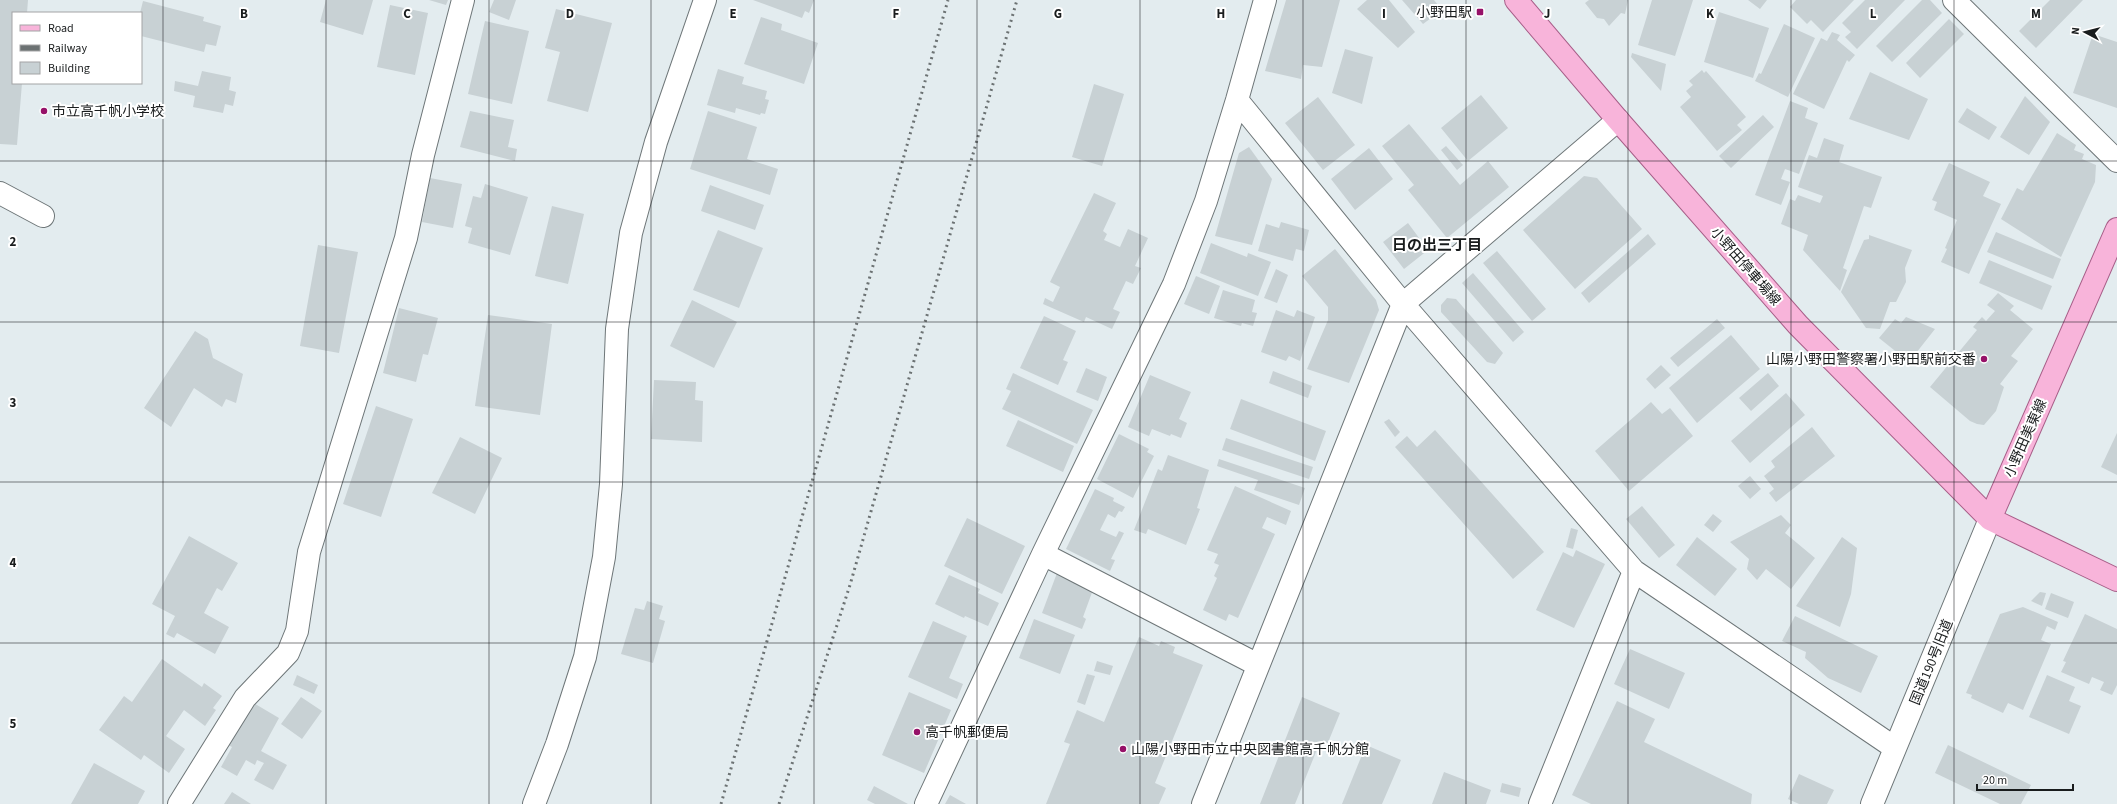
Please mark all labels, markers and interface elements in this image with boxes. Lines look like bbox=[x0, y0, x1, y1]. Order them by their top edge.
place label: 小野田駅 bbox=[1416, 3, 1472, 23]
text: B bbox=[240, 5, 248, 23]
text: C bbox=[403, 5, 411, 23]
text: D bbox=[566, 5, 574, 23]
text: E bbox=[729, 5, 737, 23]
text: F bbox=[893, 5, 900, 23]
text: G bbox=[1054, 5, 1062, 23]
text: H bbox=[1217, 5, 1225, 23]
text: I bbox=[1382, 5, 1386, 23]
text: J bbox=[1544, 5, 1550, 23]
text: K bbox=[1706, 5, 1715, 23]
text: L bbox=[1870, 5, 1877, 23]
text: M bbox=[2031, 5, 2041, 23]
marker: 小野田駅 bbox=[1475, 7, 1485, 17]
legend bbox=[12, 12, 142, 84]
north arrow bbox=[2065, 12, 2105, 52]
text: Road bbox=[48, 20, 74, 37]
text: N bbox=[2068, 26, 2083, 35]
text: Railway bbox=[48, 40, 87, 57]
text: Building bbox=[48, 60, 90, 77]
place label: 市立高千帆小学校 bbox=[52, 102, 164, 122]
marker: 市立高千帆小学校 bbox=[39, 106, 49, 116]
street label: 小野田停車場線 bbox=[1706, 223, 1785, 310]
text: 2 bbox=[10, 233, 17, 251]
district label: 日の出三丁目 bbox=[1392, 235, 1482, 256]
place label: 山陽小野田警察署小野田駅前交番 bbox=[1766, 350, 1976, 370]
marker: 山陽小野田警察署小野田駅前交番 bbox=[1979, 354, 1989, 364]
text: 3 bbox=[10, 394, 17, 412]
street label: 小野田美東線 bbox=[2000, 396, 2052, 481]
text: 4 bbox=[10, 554, 17, 572]
street label: 国道190号旧道 bbox=[1906, 616, 1958, 708]
text: 5 bbox=[10, 715, 17, 733]
place label: 高千帆郵便局 bbox=[925, 723, 1009, 743]
marker: 高千帆郵便局 bbox=[912, 727, 922, 737]
place label: 山陽小野田市立中央図書館高千帆分館 bbox=[1131, 740, 1369, 760]
marker: 山陽小野田市立中央図書館高千帆分館 bbox=[1118, 744, 1128, 754]
scale bar bbox=[1977, 766, 2073, 792]
text: 20 m bbox=[1983, 772, 2007, 789]

